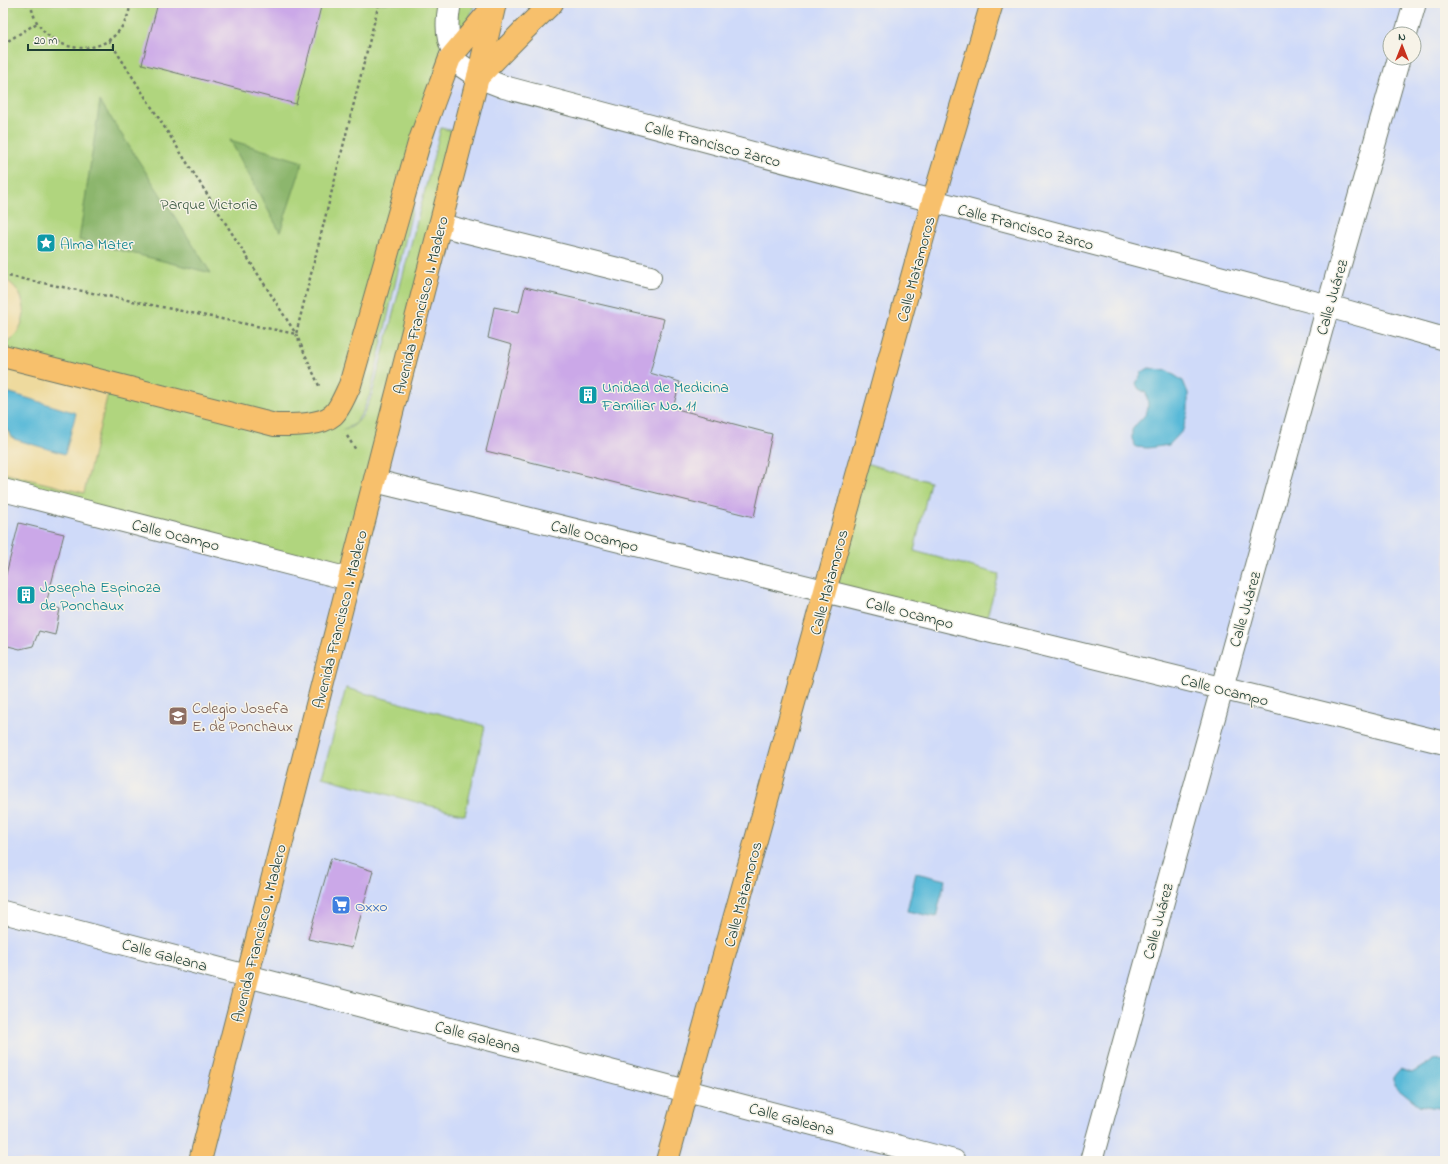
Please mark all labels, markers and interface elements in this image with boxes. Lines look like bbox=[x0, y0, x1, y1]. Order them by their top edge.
scale bar bbox=[28, 26, 113, 52]
north arrow bbox=[1382, 26, 1422, 66]
text: N bbox=[1398, 29, 1406, 45]
text: 20 m bbox=[34, 32, 57, 50]
street label: Calle Francisco Zarco bbox=[642, 115, 783, 175]
park label: Parque Victoria bbox=[160, 193, 258, 217]
street label: Calle Francisco Zarco bbox=[955, 198, 1096, 258]
street label: Avenida Francisco I. Madero bbox=[388, 214, 456, 397]
street label: Calle Matamoros bbox=[891, 214, 943, 325]
place icon: Alma Mater bbox=[35, 232, 57, 254]
place label: Alma Mater bbox=[60, 233, 133, 257]
street label: Calle Juárez bbox=[1311, 257, 1355, 338]
place label: Unidad de Medicina Familiar No. 11 bbox=[601, 376, 729, 418]
building icon: Unidad de Medicina Familiar No. 11 bbox=[577, 384, 599, 406]
street label: Calle Ocampo bbox=[129, 513, 222, 558]
street label: Calle Ocampo bbox=[548, 514, 641, 559]
street label: Calle Matamoros bbox=[804, 527, 856, 638]
street label: Avenida Francisco I. Madero bbox=[307, 528, 375, 711]
street label: Calle Juárez bbox=[1224, 569, 1268, 650]
place label: Josepha Espinoza de Ponchaux bbox=[40, 576, 161, 618]
building icon: Josepha Espinoza de Ponchaux bbox=[15, 584, 37, 606]
street label: Calle Ocampo bbox=[863, 591, 956, 636]
street label: Calle Ocampo bbox=[1178, 668, 1271, 713]
place label: Colegio Josefa E. de Ponchaux bbox=[192, 697, 293, 739]
school or university icon: Colegio Josefa E. de Ponchaux bbox=[167, 705, 189, 727]
street label: Calle Matamoros bbox=[718, 839, 770, 950]
street label: Avenida Francisco I. Madero bbox=[226, 842, 294, 1025]
street label: Calle Juárez bbox=[1137, 881, 1181, 962]
supermarket icon: Oxxo bbox=[330, 894, 352, 916]
place label: Oxxo bbox=[355, 895, 388, 919]
street label: Calle Galeana bbox=[119, 933, 210, 979]
street label: Calle Galeana bbox=[432, 1015, 523, 1061]
street label: Calle Galeana bbox=[746, 1097, 837, 1143]

